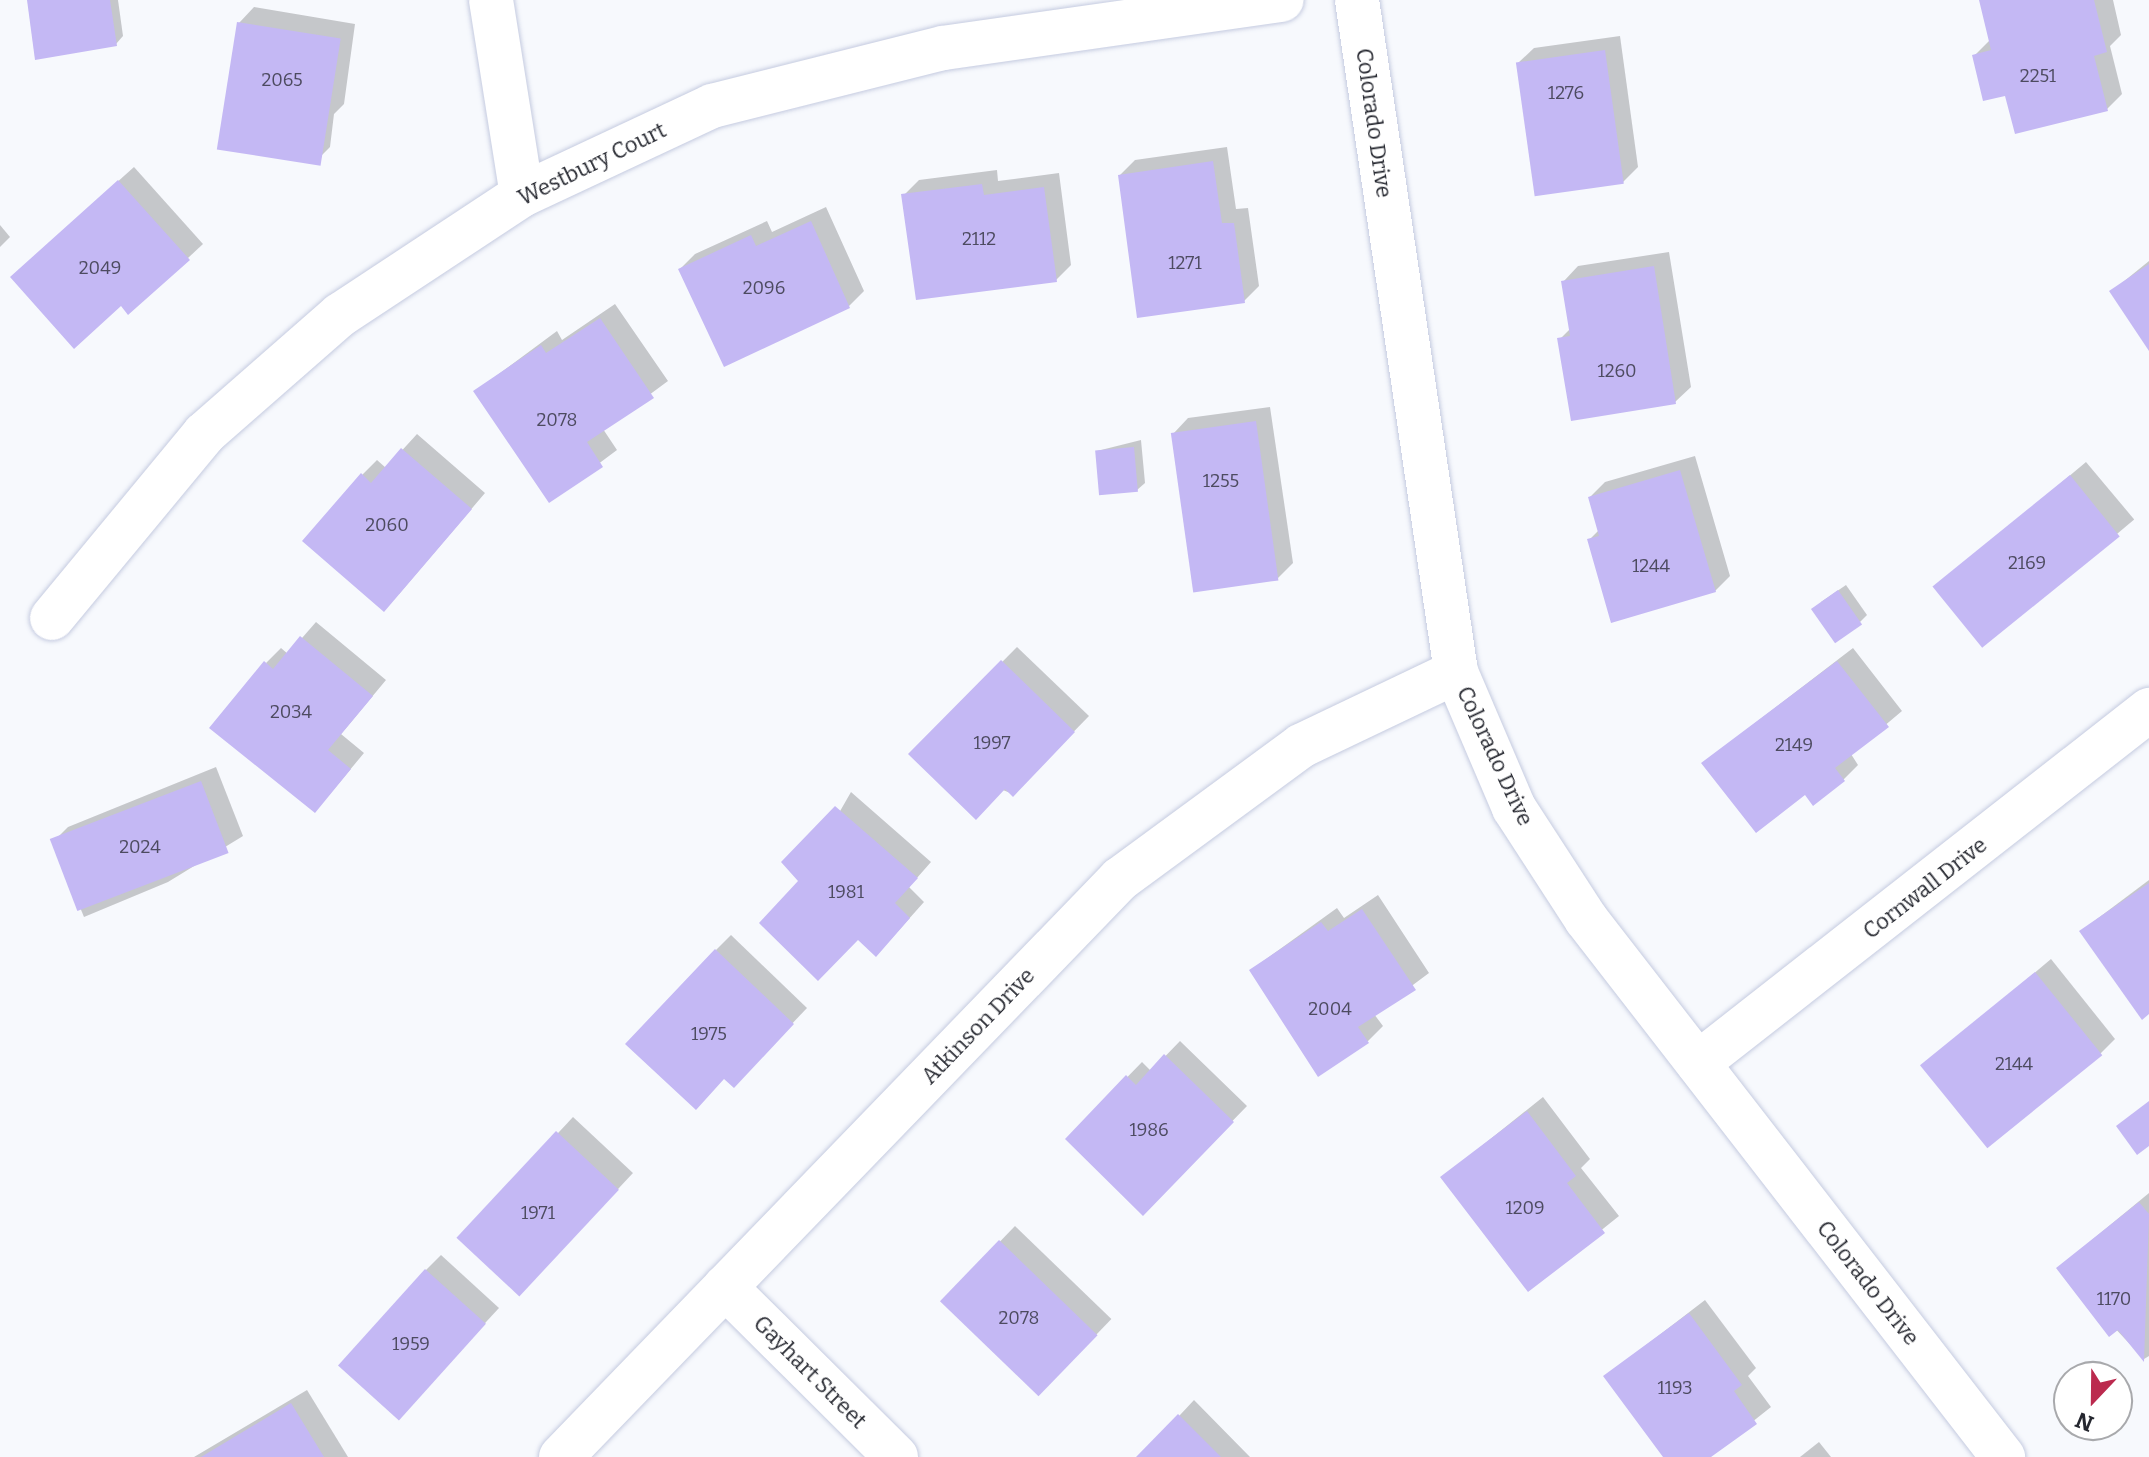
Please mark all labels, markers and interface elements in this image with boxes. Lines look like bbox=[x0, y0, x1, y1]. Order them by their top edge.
street label: Colorado Drive bbox=[1350, 47, 1398, 199]
house number: 2251 bbox=[2020, 65, 2056, 87]
house number: 2065 bbox=[261, 69, 303, 91]
house number: 1276 bbox=[1548, 82, 1584, 104]
street label: Westbury Court bbox=[514, 117, 670, 211]
house number: 2112 bbox=[962, 228, 996, 250]
house number: 1271 bbox=[1168, 252, 1202, 274]
house number: 2049 bbox=[79, 257, 121, 279]
house number: 2096 bbox=[743, 277, 785, 299]
house number: 1260 bbox=[1597, 360, 1637, 382]
house number: 2078 bbox=[537, 409, 577, 431]
house number: 1255 bbox=[1203, 470, 1239, 492]
house number: 2060 bbox=[365, 514, 409, 536]
house number: 2169 bbox=[2008, 552, 2046, 574]
house number: 1244 bbox=[1632, 555, 1670, 577]
street label: Colorado Drive bbox=[1451, 682, 1539, 830]
house number: 2034 bbox=[270, 701, 312, 723]
house number: 1997 bbox=[973, 732, 1011, 754]
house number: 2149 bbox=[1775, 734, 1813, 756]
street label: Cornwall Drive bbox=[1858, 832, 1992, 944]
house number: 2024 bbox=[119, 836, 161, 858]
house number: 1981 bbox=[828, 881, 864, 903]
street label: Atkinson Drive bbox=[916, 963, 1040, 1089]
house number: 2004 bbox=[1308, 998, 1352, 1020]
house number: 1975 bbox=[691, 1023, 727, 1045]
house number: 2144 bbox=[1995, 1053, 2033, 1075]
house number: 1986 bbox=[1129, 1119, 1169, 1141]
house number: 1209 bbox=[1505, 1197, 1545, 1219]
house number: 1971 bbox=[521, 1202, 555, 1224]
street label: Colorado Drive bbox=[1811, 1216, 1925, 1350]
house number: 1170 bbox=[2097, 1288, 2131, 1310]
house number: 2078 bbox=[999, 1307, 1039, 1329]
street label: Gayhart Street bbox=[748, 1310, 872, 1434]
house number: 1959 bbox=[392, 1333, 430, 1355]
north arrow bbox=[2053, 1361, 2133, 1441]
house number: 1193 bbox=[1657, 1377, 1693, 1399]
text: N bbox=[2072, 1406, 2098, 1438]

